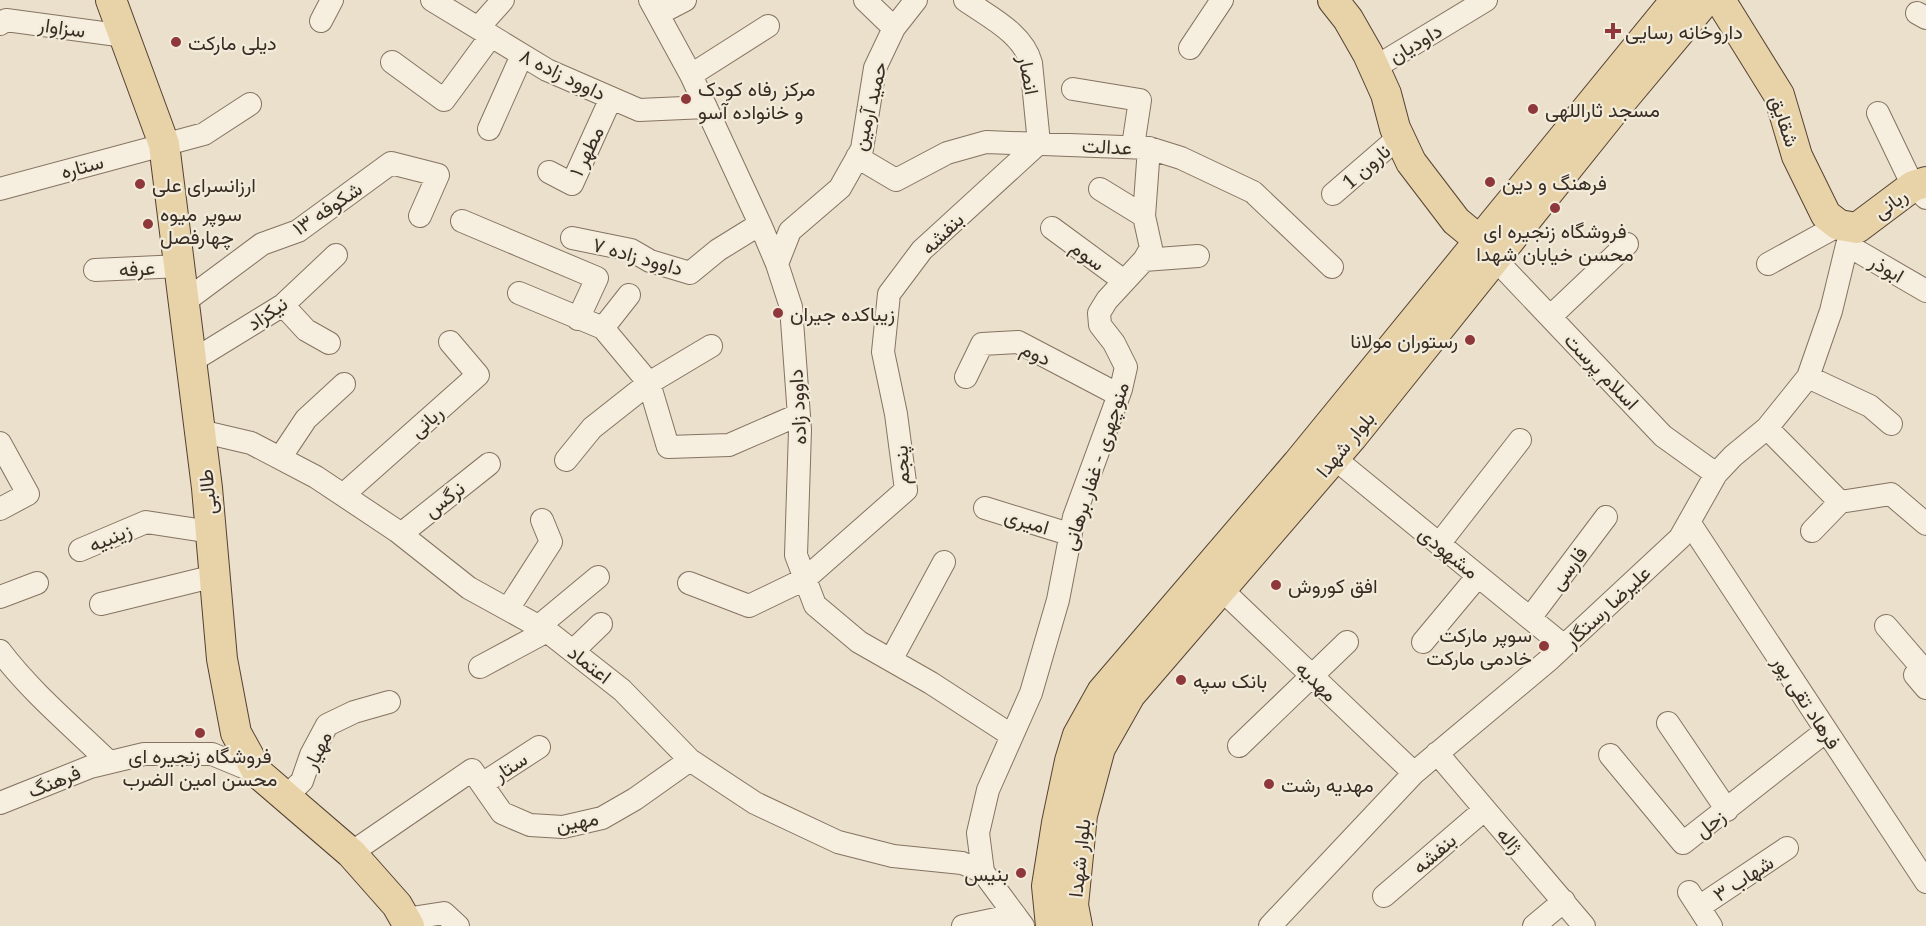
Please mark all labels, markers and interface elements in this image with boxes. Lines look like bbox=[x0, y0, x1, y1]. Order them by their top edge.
street label: سزاوار bbox=[36, 10, 87, 44]
street label: داودیان bbox=[1383, 17, 1447, 69]
place label: داروخانه رسایی bbox=[1625, 18, 1743, 45]
marker: داروخانه رسایی bbox=[1606, 24, 1620, 38]
place label: دیلی مارکت bbox=[188, 29, 277, 56]
marker: دیلی مارکت bbox=[169, 35, 183, 49]
street label: داوود زاده ۸ bbox=[515, 42, 611, 106]
street label: انصار bbox=[1012, 52, 1046, 97]
street label: حمید آرمین bbox=[845, 59, 893, 153]
place label: مرکز رفاه کودک و خانواده آسو bbox=[698, 75, 815, 125]
marker: مرکز رفاه کودک و خانواده آسو bbox=[679, 92, 693, 106]
street label: شقایق bbox=[1764, 92, 1806, 150]
place label: مسجد ثاراللهی bbox=[1545, 96, 1660, 123]
marker: مسجد ثاراللهی bbox=[1526, 102, 1540, 116]
street label: مطهر ۱ bbox=[562, 121, 610, 181]
street label: عدالت bbox=[1081, 131, 1133, 161]
street label: نارون 1 bbox=[1336, 137, 1396, 195]
street label: ستاره bbox=[58, 147, 106, 185]
place label: فرهنگ و دین bbox=[1502, 169, 1607, 196]
place label: ارزانسرای علی bbox=[152, 171, 256, 198]
street label: شکوفه ۱۳ bbox=[287, 175, 367, 241]
marker: فرهنگ و دین bbox=[1483, 175, 1497, 189]
marker: ارزانسرای علی bbox=[133, 177, 147, 191]
street label: ربانی bbox=[1867, 181, 1913, 225]
place label: سوپر میوه چهارفصل bbox=[160, 200, 242, 251]
marker: فروشگاه زنجیره ای محسن خیابان شهدا bbox=[1548, 201, 1562, 215]
street label: بنفشه bbox=[915, 206, 969, 260]
marker: سوپر میوه چهارفصل bbox=[141, 217, 155, 231]
place label: فروشگاه زنجیره ای محسن خیابان شهدا bbox=[1476, 217, 1634, 267]
street label: داوود زاده ۷ bbox=[590, 230, 686, 282]
street label: سوم bbox=[1065, 233, 1111, 277]
street label: ابوذر bbox=[1864, 247, 1909, 289]
street label: عرفه bbox=[118, 254, 156, 282]
street label: نیکزاد bbox=[241, 290, 293, 336]
place label: زیباکده جیران bbox=[790, 300, 895, 327]
marker: زیباکده جیران bbox=[771, 306, 785, 320]
place label: رستوران مولانا bbox=[1350, 327, 1458, 354]
street label: اسلام پرست bbox=[1558, 327, 1645, 416]
marker: رستوران مولانا bbox=[1463, 333, 1477, 347]
street label: دوم bbox=[1017, 334, 1055, 372]
street label: داوود زاده bbox=[782, 368, 812, 446]
street label: منوچهری - غفار برهانی bbox=[1055, 378, 1136, 554]
street label: ربانی bbox=[404, 399, 448, 443]
street label: بلوار شهدا bbox=[1309, 405, 1381, 483]
street label: پنجم bbox=[886, 445, 917, 485]
street label: طالبی bbox=[191, 468, 223, 516]
street label: نرگس bbox=[418, 474, 470, 524]
street label: امیری bbox=[1001, 502, 1053, 540]
street label: زینبیه bbox=[84, 516, 136, 558]
street label: مشهودی bbox=[1413, 519, 1485, 585]
street label: فارسی bbox=[1543, 541, 1593, 595]
street label: علیرضا رستگار bbox=[1557, 559, 1656, 654]
place label: افق کوروش bbox=[1288, 572, 1378, 599]
marker: افق کوروش bbox=[1269, 578, 1283, 592]
place label: سوپر مارکت خادمی مارکت bbox=[1426, 621, 1532, 671]
street label: اعتماد bbox=[563, 638, 617, 690]
marker: سوپر مارکت خادمی مارکت bbox=[1537, 639, 1551, 653]
street label: فرهاد تقی پور bbox=[1765, 649, 1847, 755]
street label: مهدیه bbox=[1290, 655, 1344, 707]
place label: بانک سپه bbox=[1193, 667, 1267, 695]
marker: بانک سپه bbox=[1174, 673, 1188, 687]
marker: فروشگاه زنجیره ای محسن امین الضرب bbox=[193, 726, 207, 740]
street label: مهیار bbox=[296, 726, 338, 775]
place label: فروشگاه زنجیره ای محسن امین الضرب bbox=[123, 742, 277, 792]
street label: ستار bbox=[487, 745, 532, 788]
street label: فرهنگ bbox=[24, 758, 84, 804]
place label: مهدیه رشت bbox=[1281, 771, 1374, 798]
marker: مهدیه رشت bbox=[1262, 777, 1276, 791]
street label: زحل bbox=[1689, 803, 1731, 843]
street label: مهین bbox=[553, 804, 601, 838]
street label: بلوار شهدا bbox=[1061, 817, 1097, 899]
street label: ژاله bbox=[1491, 821, 1529, 859]
street label: بنفشه bbox=[1406, 826, 1462, 880]
street label: شهاب ۳ bbox=[1708, 848, 1778, 908]
place label: بنیس bbox=[964, 860, 1009, 887]
marker: بنیس bbox=[1014, 866, 1028, 880]

